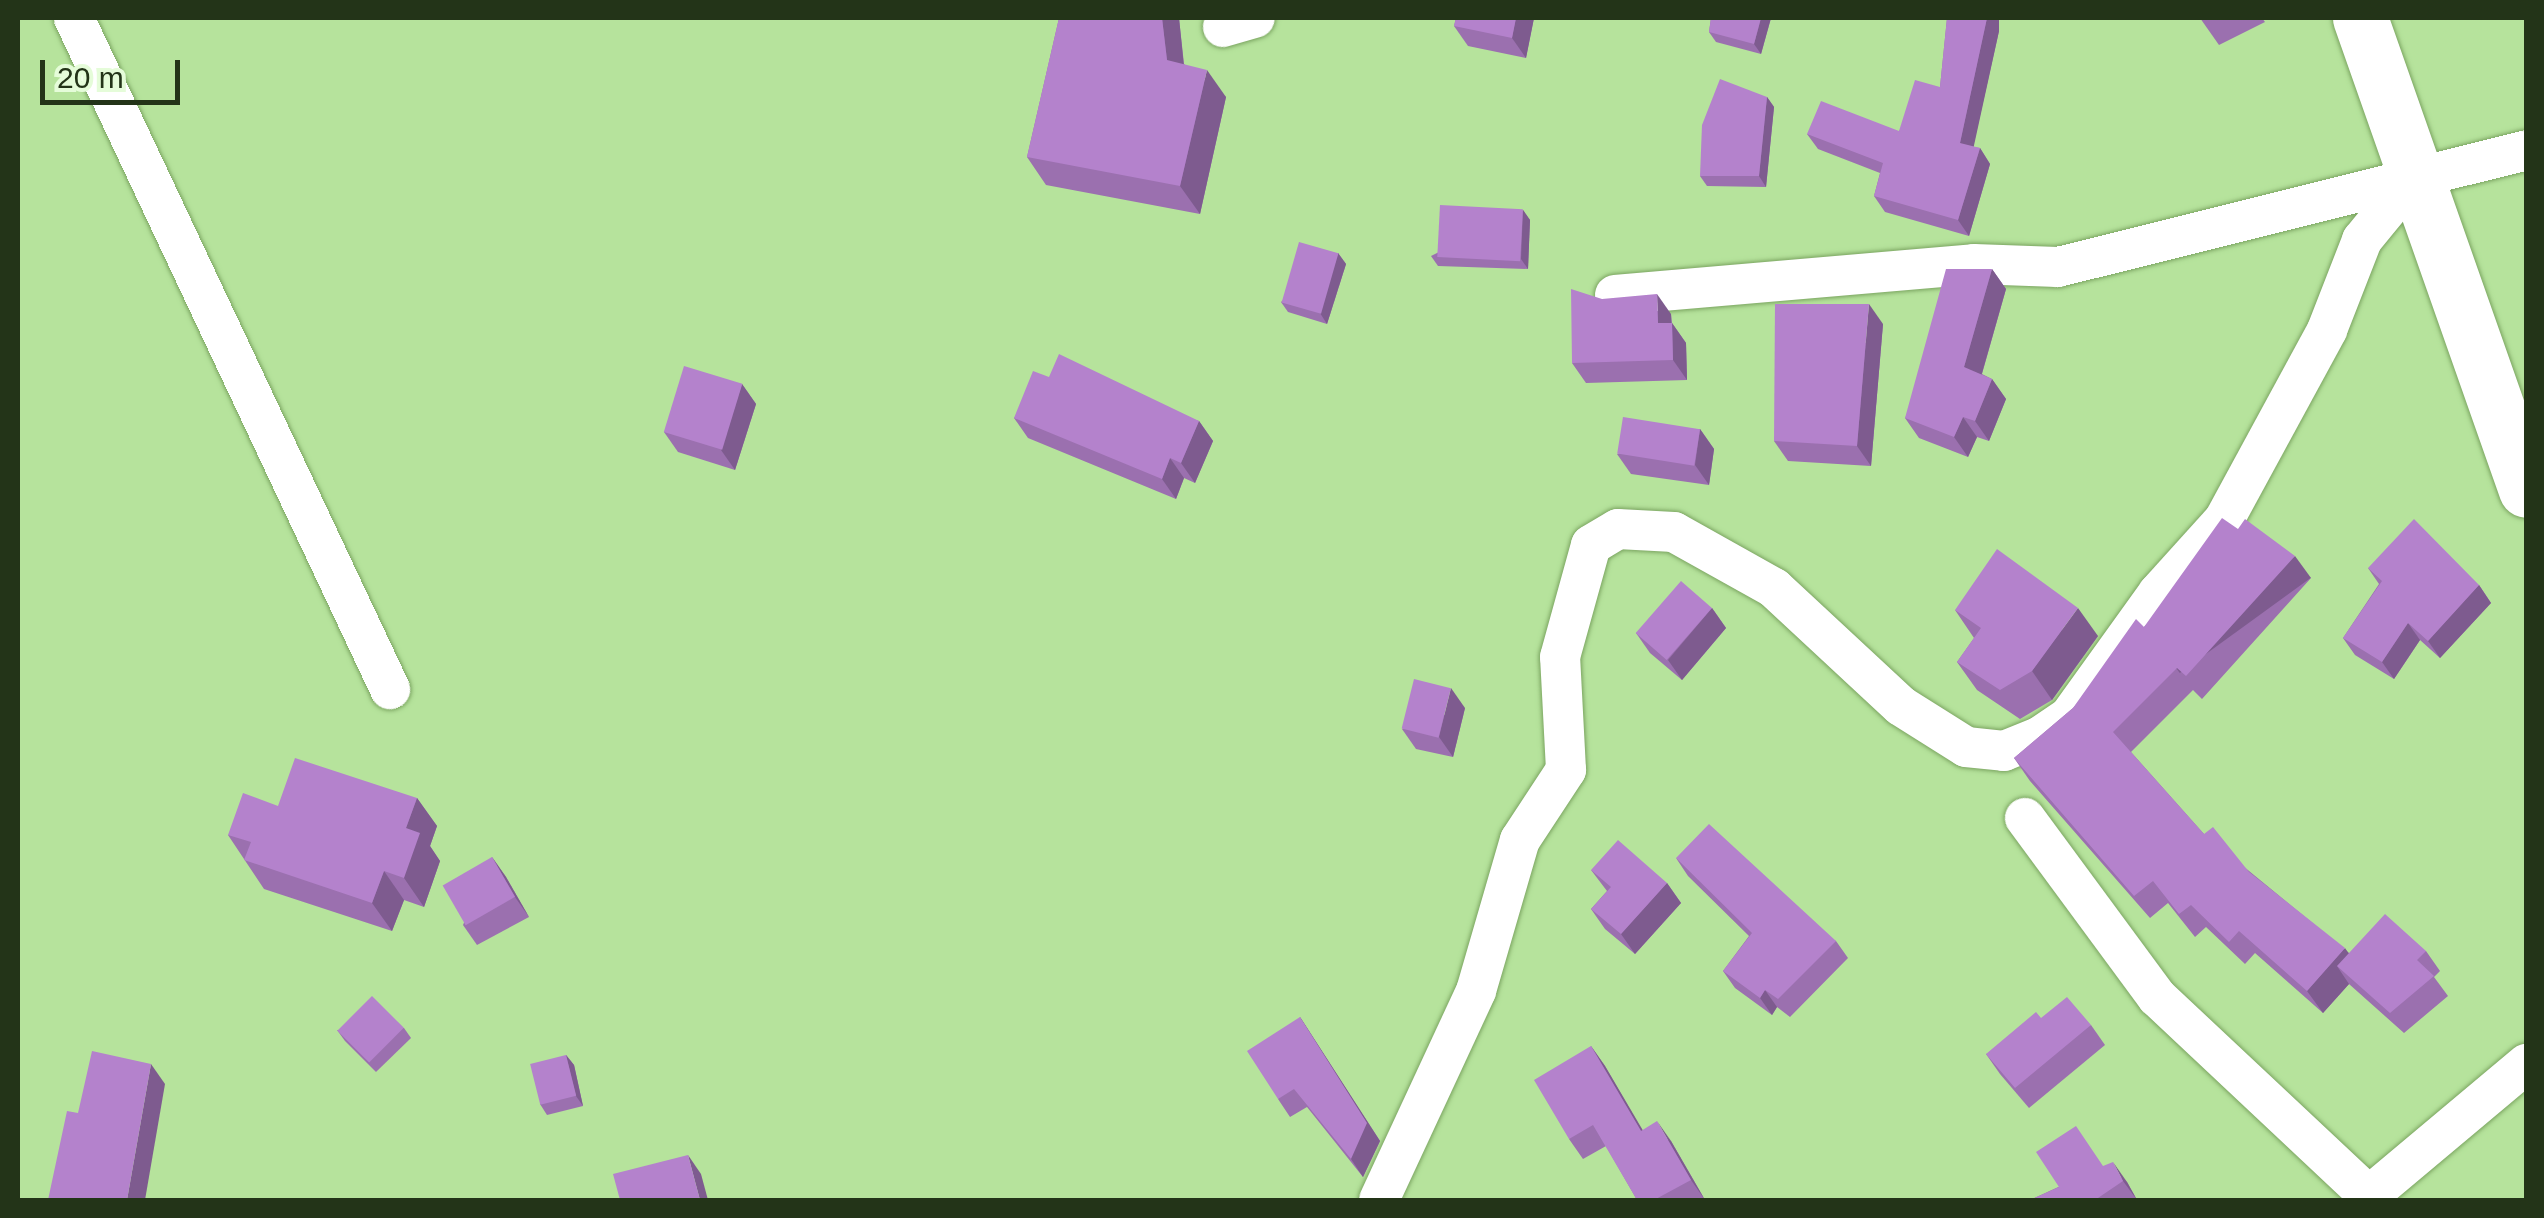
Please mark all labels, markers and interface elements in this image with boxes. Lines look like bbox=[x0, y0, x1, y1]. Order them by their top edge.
scale bar bbox=[45, 40, 185, 102]
text: 20 m bbox=[57, 61, 124, 94]

